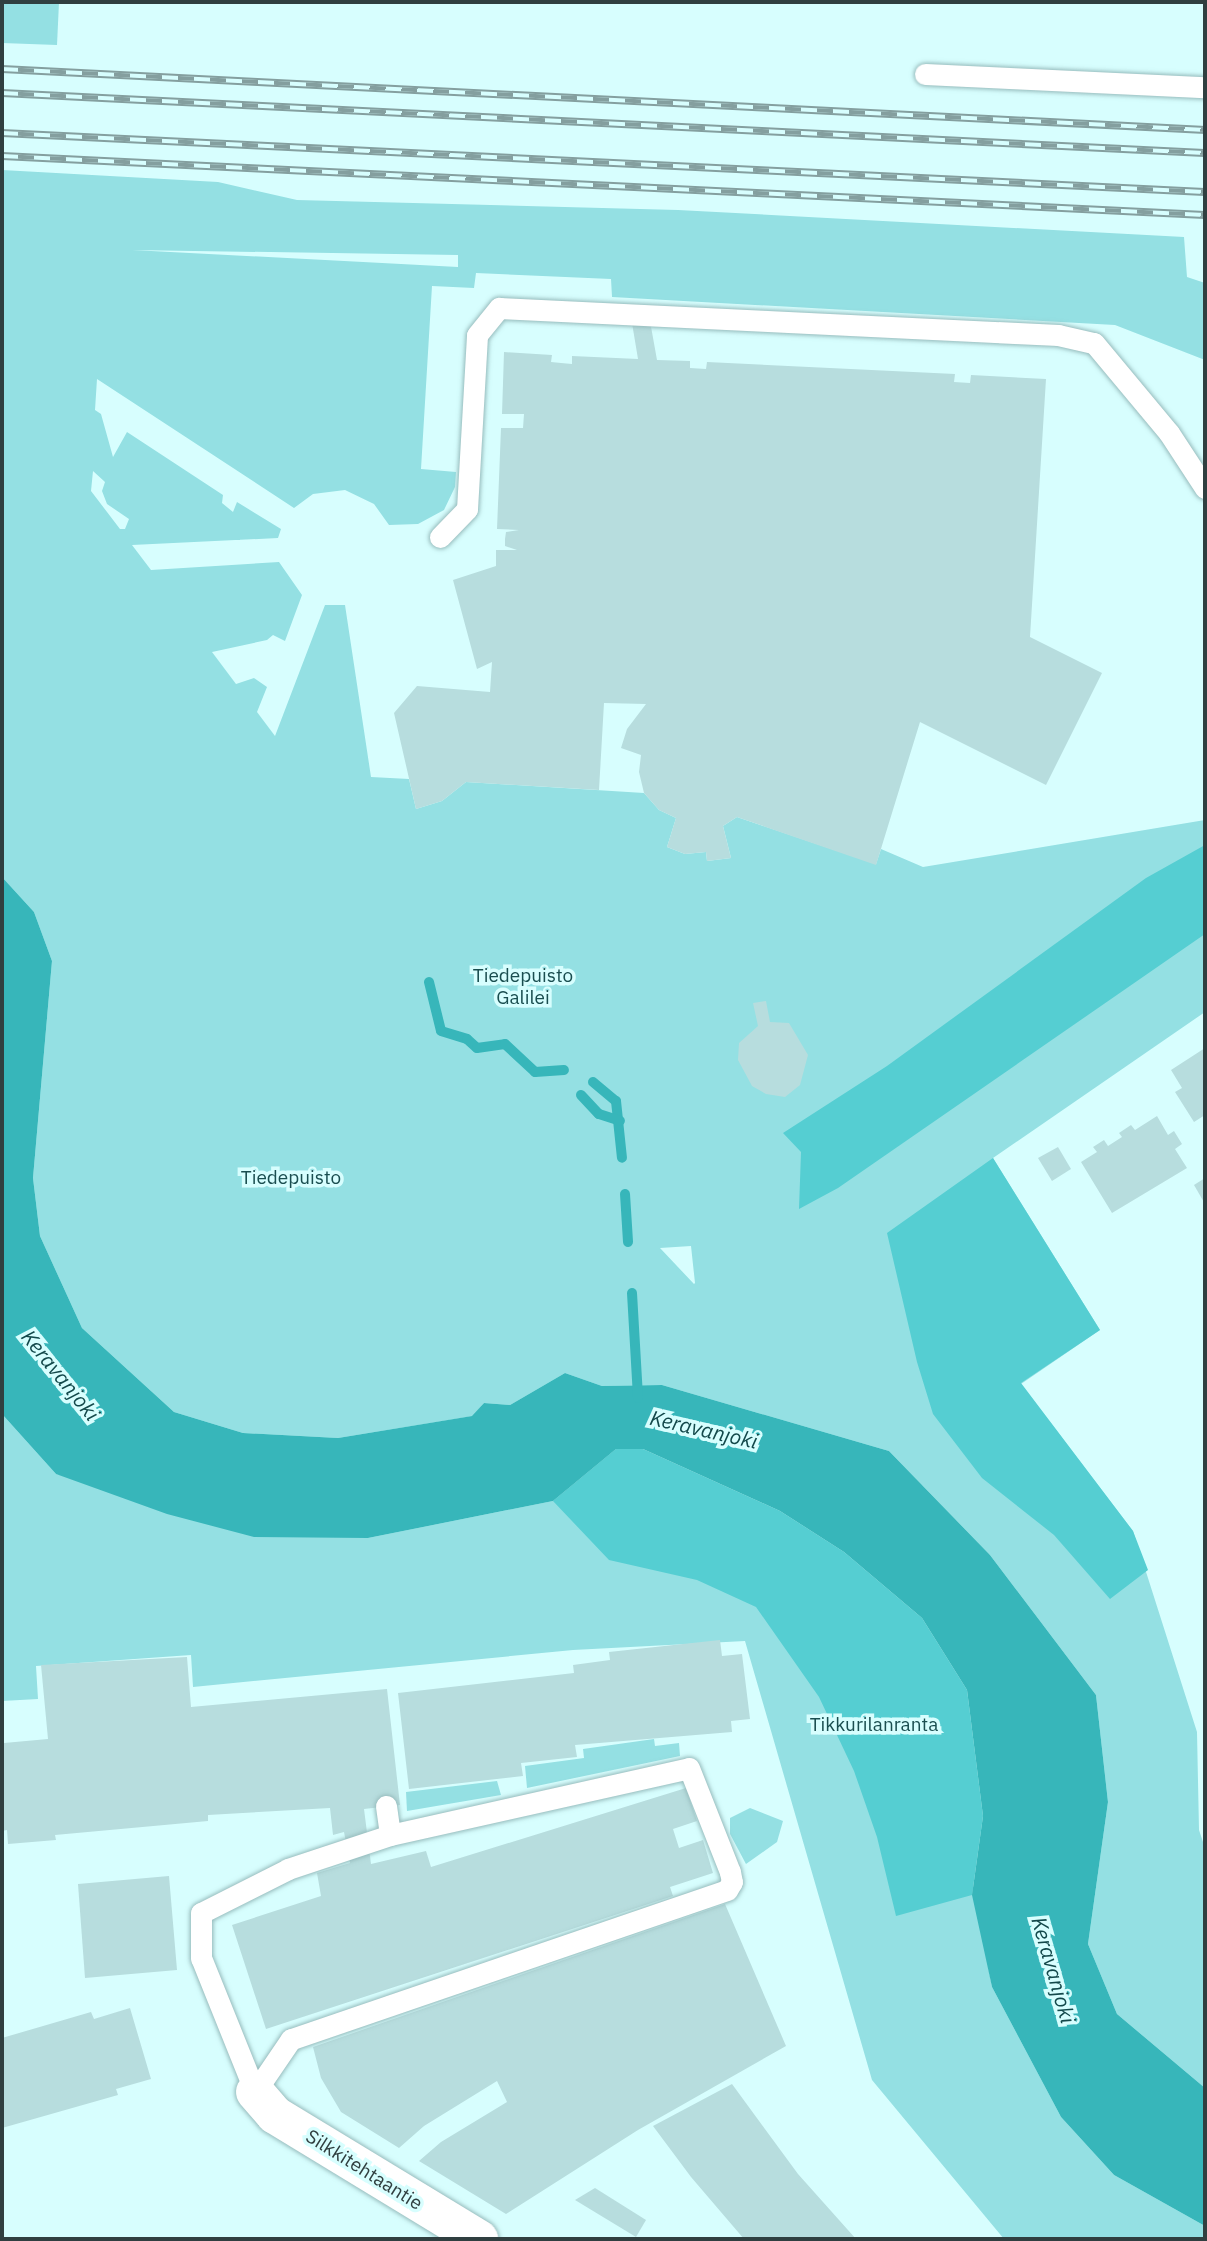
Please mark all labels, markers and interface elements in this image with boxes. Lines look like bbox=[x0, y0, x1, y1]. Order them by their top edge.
park label: Tiedepuisto Galilei bbox=[473, 965, 573, 1009]
park label: Tiedepuisto bbox=[241, 1167, 341, 1189]
water label: Keravanjoki bbox=[17, 1324, 105, 1426]
water label: Keravanjoki bbox=[648, 1404, 760, 1454]
park label: Tikkurilanranta bbox=[810, 1714, 938, 1736]
water label: Keravanjoki bbox=[1027, 1914, 1081, 2026]
street label: Silkkitehtaantie bbox=[301, 2125, 427, 2215]

